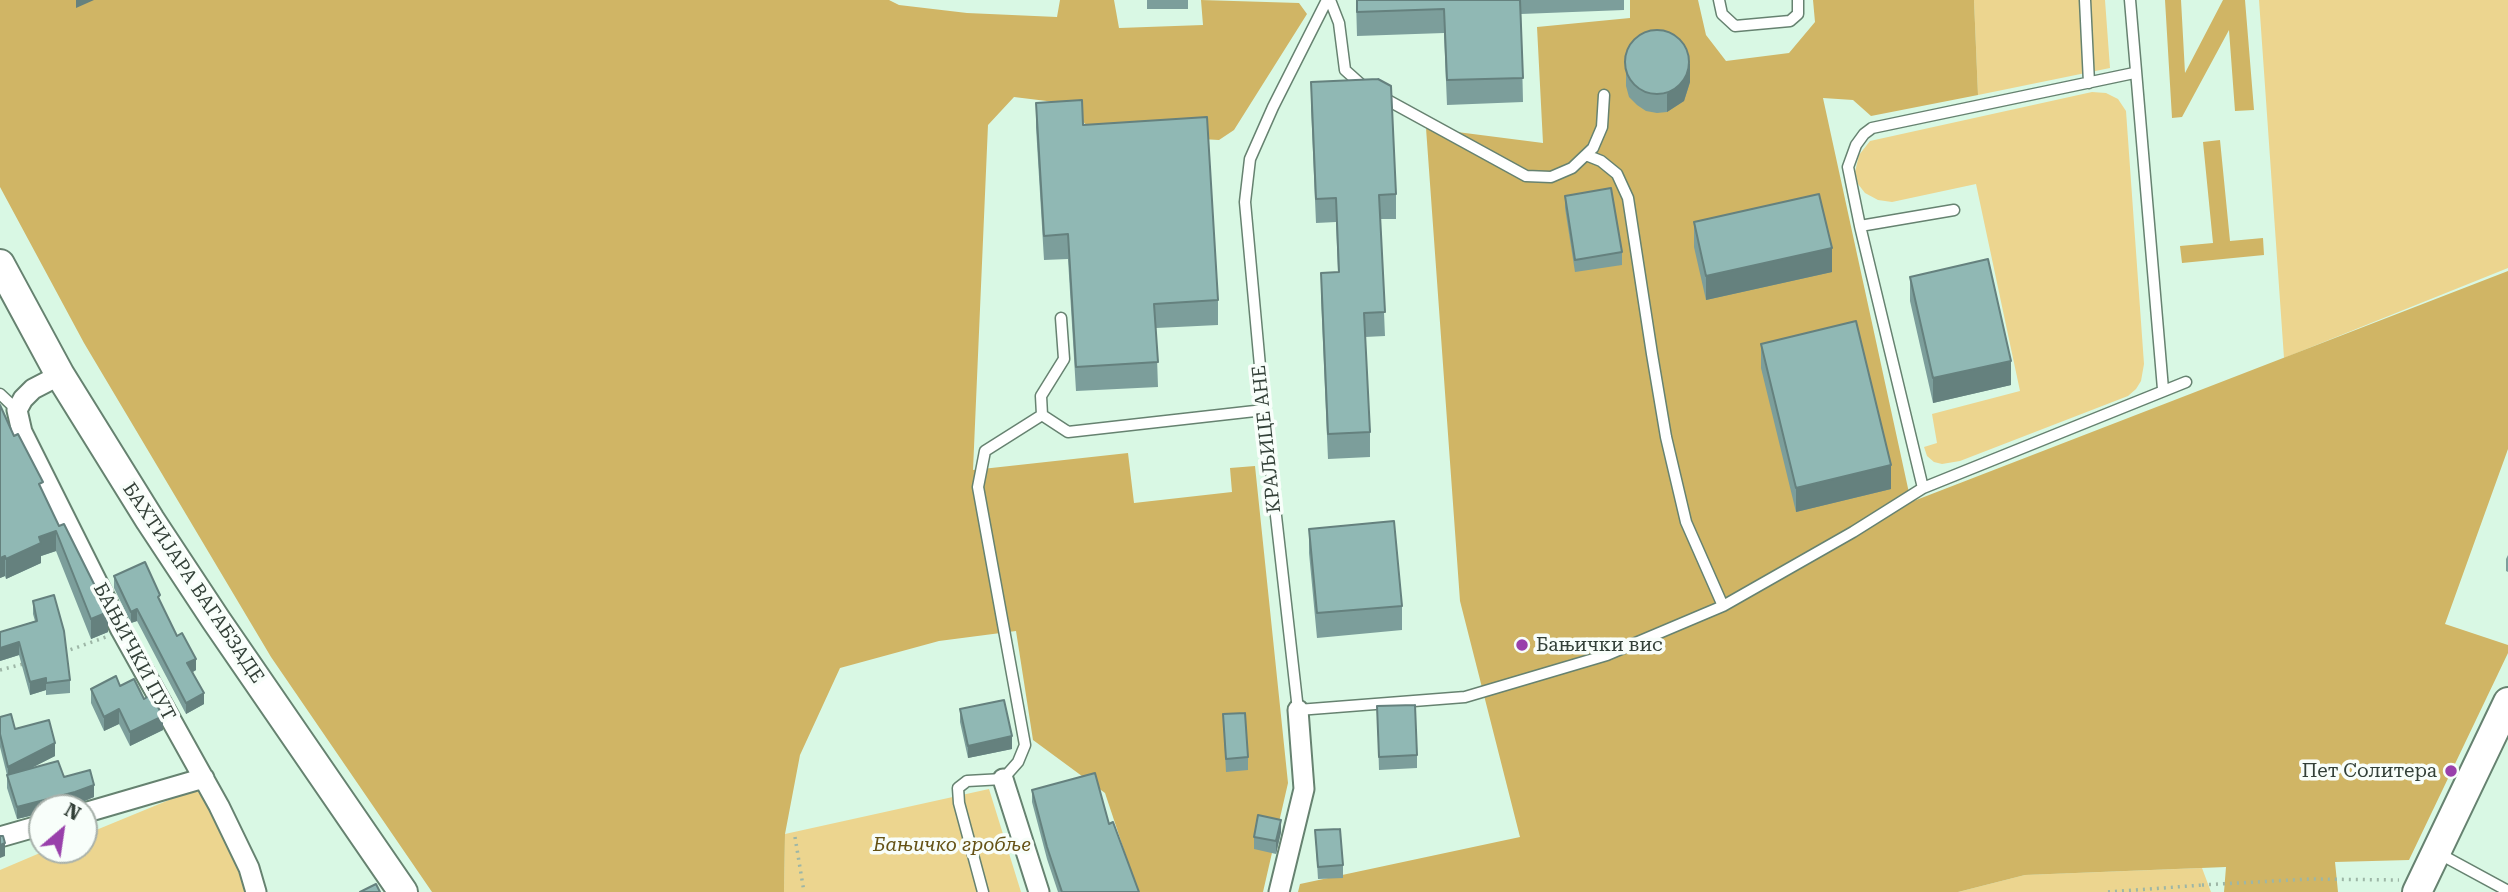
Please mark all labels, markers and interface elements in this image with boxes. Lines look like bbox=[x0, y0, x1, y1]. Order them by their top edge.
street label: КРАЉИЦЕ АНЕ bbox=[1248, 364, 1286, 514]
street label: БАХТИЈАРА ВАГАБЗАДЕ bbox=[117, 478, 269, 688]
street label: БАЊИЧКИ ПУТ bbox=[88, 579, 180, 725]
place label: Бањички вис bbox=[1536, 634, 1663, 656]
marker: Бањички вис bbox=[1514, 637, 1530, 653]
place label: Пет Солитера bbox=[2302, 760, 2437, 782]
marker: Пет Солитера bbox=[2443, 763, 2459, 779]
north arrow bbox=[28, 794, 98, 864]
text: N bbox=[60, 798, 84, 826]
park label: Бањичко гробље bbox=[873, 834, 1031, 856]

